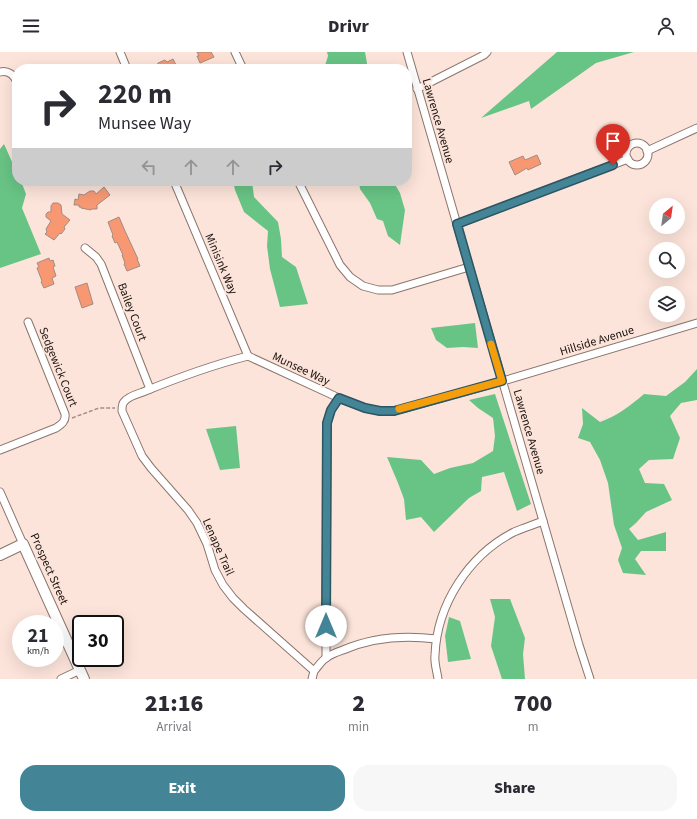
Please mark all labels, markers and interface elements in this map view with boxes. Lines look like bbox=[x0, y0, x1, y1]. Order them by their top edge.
text: Drivr bbox=[328, 14, 369, 39]
icon: menu bbox=[20, 15, 42, 37]
icon: person bbox=[655, 15, 677, 37]
text: 220 m bbox=[98, 74, 172, 114]
street label: Lawrence Avenue bbox=[418, 77, 458, 166]
icon: right bbox=[32, 80, 84, 132]
text: Munsee Way bbox=[98, 111, 191, 136]
pin bbox=[596, 124, 630, 165]
icon: arrive bbox=[602, 130, 624, 152]
icon: left bbox=[138, 156, 160, 178]
icon: ahead bbox=[180, 156, 202, 178]
icon: ahead bbox=[222, 156, 244, 178]
icon: right bbox=[264, 156, 286, 178]
north arrow bbox=[649, 198, 685, 234]
map controls bbox=[649, 198, 685, 322]
street label: Minisink Way bbox=[200, 231, 242, 298]
button: search bbox=[649, 242, 685, 278]
street label: Bailey Court bbox=[113, 280, 151, 344]
button: layers bbox=[649, 286, 685, 322]
street label: Hillside Avenue bbox=[558, 322, 636, 360]
street label: Sedgewick Court bbox=[34, 325, 82, 409]
street label: Munsee Way bbox=[269, 348, 333, 390]
street label: Lawrence Avenue bbox=[509, 388, 549, 477]
street label: Lenape Trail bbox=[198, 516, 238, 578]
street label: Prospect Street bbox=[26, 530, 72, 608]
position arrow bbox=[305, 605, 347, 647]
speed limit sign: 30 bbox=[72, 615, 124, 667]
text: 21 bbox=[27, 622, 49, 650]
text: km/h bbox=[27, 644, 49, 658]
text: 21:16 bbox=[145, 686, 203, 721]
text: 2 bbox=[352, 686, 365, 721]
text: 700 bbox=[514, 686, 552, 721]
text: Arrival bbox=[157, 718, 192, 736]
text: min bbox=[348, 718, 369, 736]
text: m bbox=[528, 718, 538, 736]
button: Exit bbox=[20, 765, 345, 811]
button: Share bbox=[353, 765, 677, 811]

